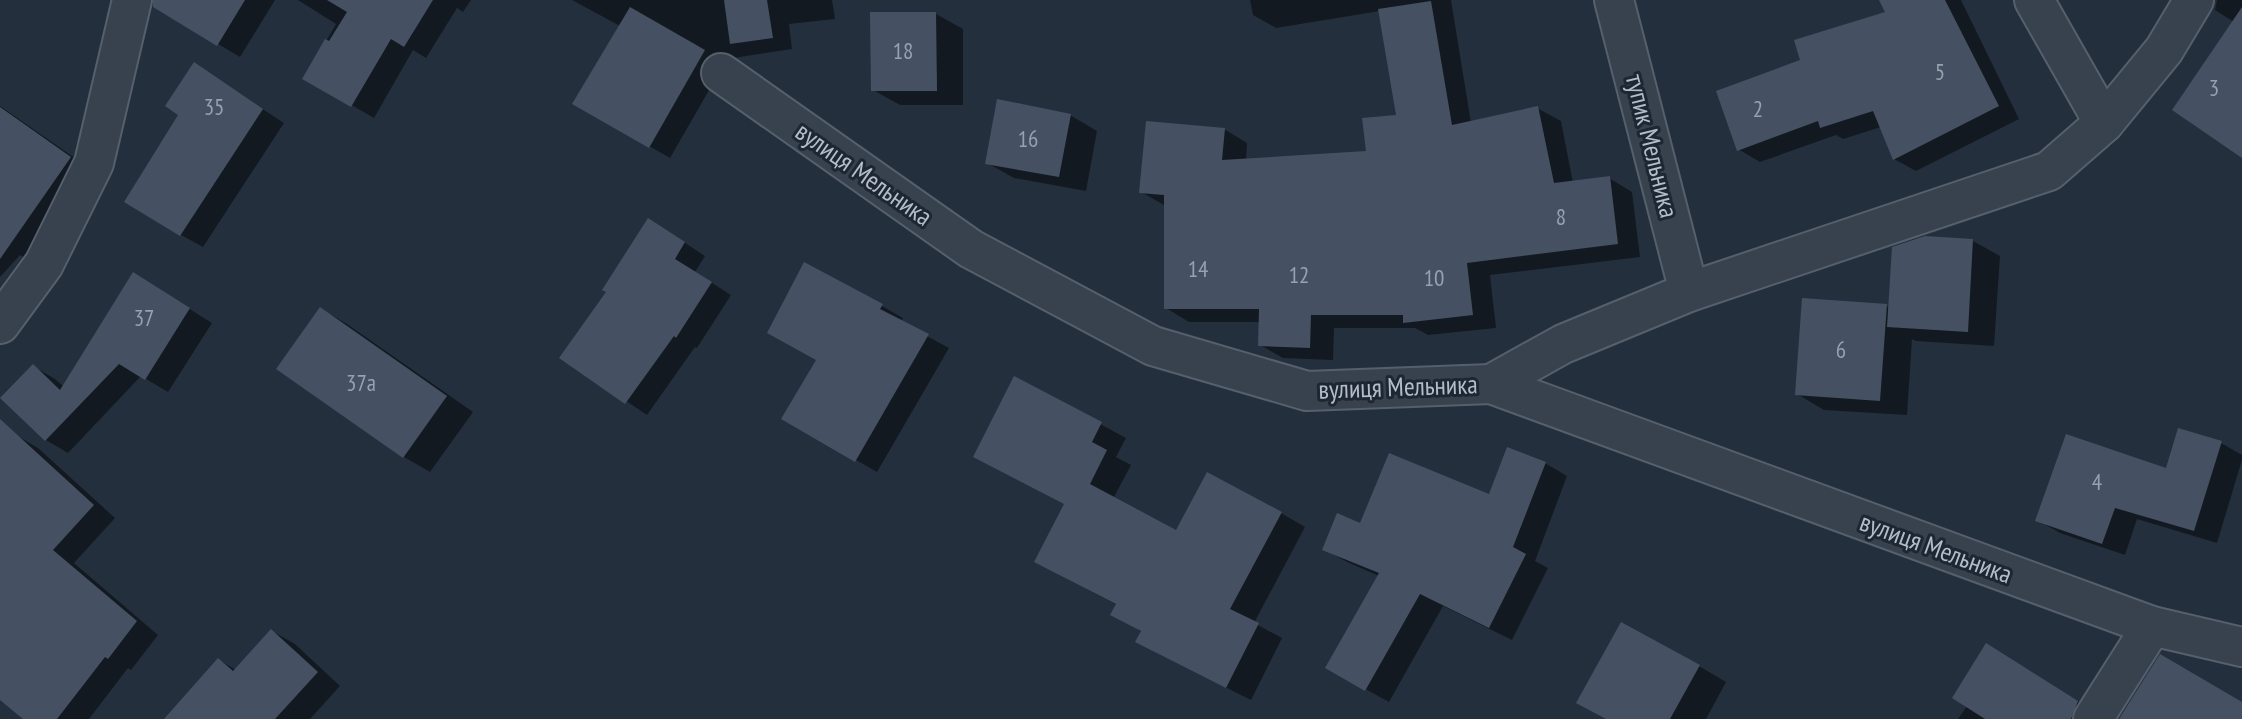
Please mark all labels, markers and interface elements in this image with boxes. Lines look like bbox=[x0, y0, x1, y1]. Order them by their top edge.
house number: 18 bbox=[893, 36, 913, 65]
house number: 5 bbox=[1935, 57, 1945, 86]
street label: тупик Мельника bbox=[1619, 71, 1686, 221]
house number: 3 bbox=[2209, 73, 2219, 102]
house number: 35 bbox=[204, 92, 224, 121]
house number: 2 bbox=[1753, 94, 1763, 123]
street label: вулиця Мельника bbox=[790, 114, 939, 233]
house number: 16 bbox=[1018, 124, 1038, 153]
house number: 8 bbox=[1556, 202, 1566, 231]
house number: 14 bbox=[1188, 254, 1208, 283]
house number: 12 bbox=[1289, 260, 1309, 289]
house number: 10 bbox=[1424, 263, 1444, 292]
house number: 37 bbox=[134, 303, 154, 332]
house number: 6 bbox=[1836, 335, 1846, 364]
street label: вулиця Мельника bbox=[1318, 367, 1478, 406]
house number: 37а bbox=[346, 368, 376, 397]
house number: 4 bbox=[2092, 467, 2102, 496]
street label: вулиця Мельника bbox=[1856, 505, 2017, 590]

